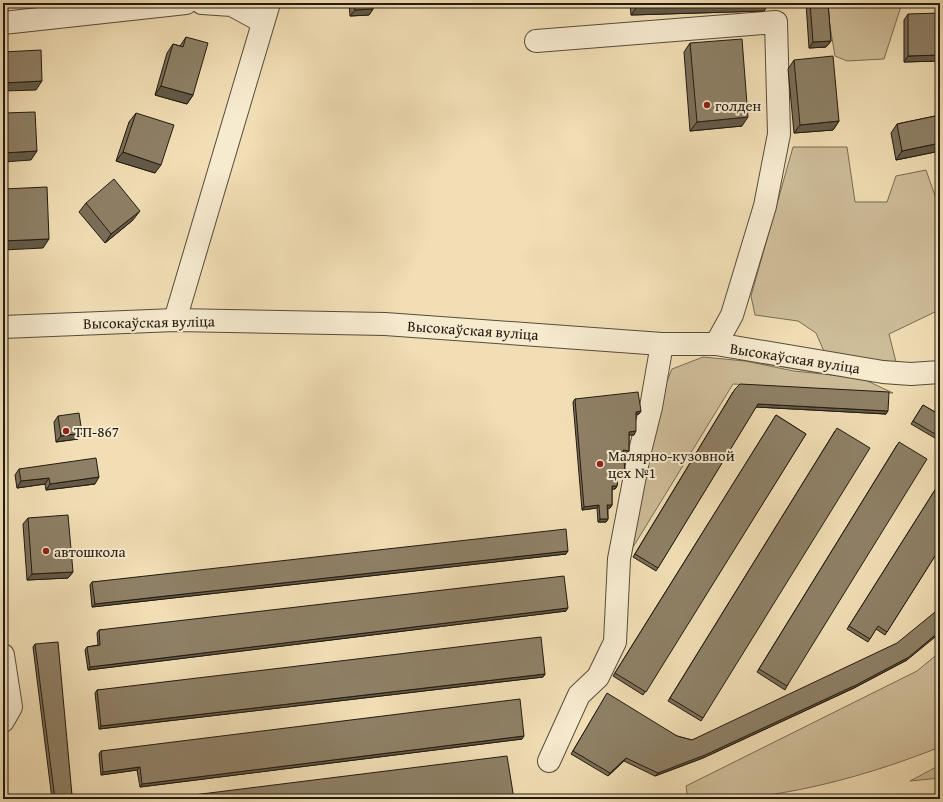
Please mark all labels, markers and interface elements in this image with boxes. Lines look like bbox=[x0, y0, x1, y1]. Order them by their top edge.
place label: голден bbox=[715, 95, 761, 116]
marker: голден bbox=[702, 100, 712, 110]
street label: Высокаўская вуліца bbox=[83, 310, 216, 334]
street label: Высокаўская вуліца bbox=[407, 315, 540, 345]
street label: Высокаўская вуліца bbox=[728, 337, 862, 379]
place label: ТП-867 bbox=[74, 421, 119, 442]
marker: ТП-867 bbox=[61, 426, 71, 436]
place label: Малярно-кузовной цех №1 bbox=[608, 445, 735, 483]
marker: Малярно-кузовной цех №1 bbox=[595, 459, 605, 469]
place label: автошкола bbox=[54, 541, 126, 562]
marker: автошкола bbox=[41, 546, 51, 556]

